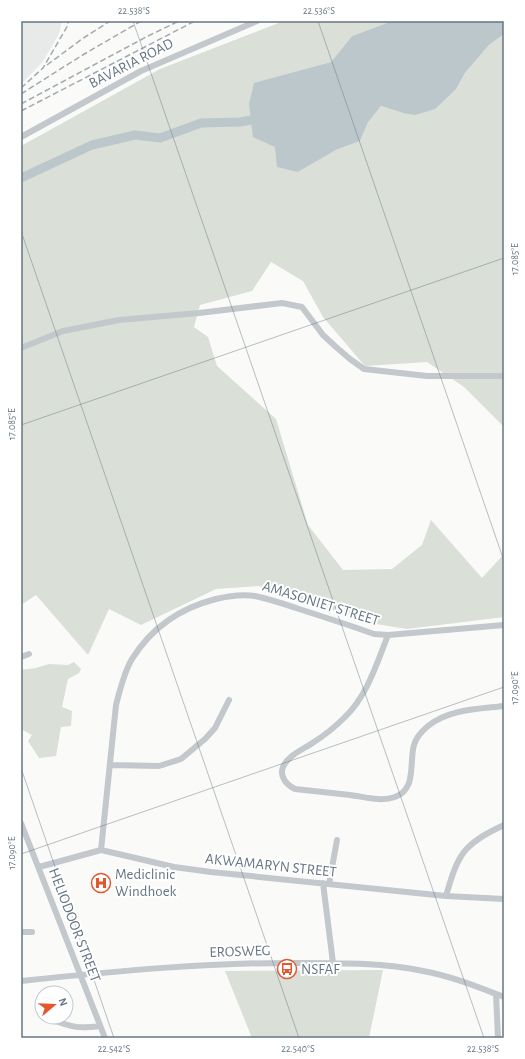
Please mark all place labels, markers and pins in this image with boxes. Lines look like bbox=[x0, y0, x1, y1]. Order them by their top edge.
place label: Mediclinic Windhoek bbox=[115, 867, 177, 899]
hospital icon: Mediclinic Windhoek bbox=[90, 872, 112, 894]
bus stop icon: NSFAF bbox=[276, 958, 298, 980]
place label: NSFAF bbox=[301, 962, 340, 977]

